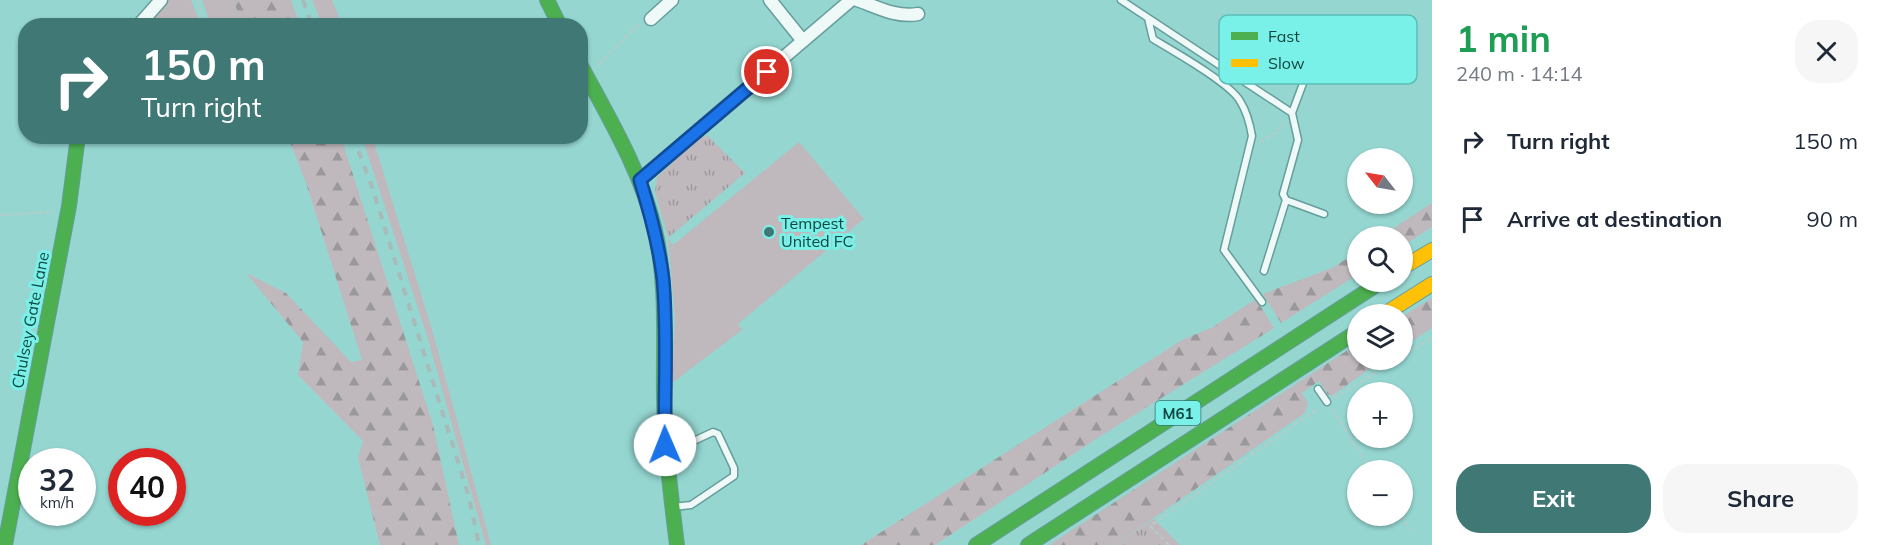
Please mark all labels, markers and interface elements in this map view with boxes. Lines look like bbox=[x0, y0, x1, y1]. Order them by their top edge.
legend bbox=[1219, 15, 1417, 84]
text: 1 min bbox=[1456, 16, 1551, 61]
button: close bbox=[1795, 20, 1858, 83]
text: Fast bbox=[1268, 26, 1300, 46]
text: 150 m bbox=[141, 38, 266, 91]
icon: right bbox=[42, 42, 120, 120]
pin bbox=[741, 46, 792, 97]
text: Slow bbox=[1268, 53, 1305, 73]
icon: arrive bbox=[750, 55, 783, 88]
text: 240 m · 14:14 bbox=[1456, 61, 1582, 86]
text: Turn right bbox=[141, 90, 261, 124]
icon: right bbox=[1456, 125, 1489, 158]
text: Turn right bbox=[1507, 127, 1610, 155]
text: 150 m bbox=[1793, 127, 1858, 155]
north arrow bbox=[1347, 148, 1413, 214]
map controls bbox=[1347, 148, 1413, 526]
icon: arrive bbox=[1456, 203, 1489, 236]
text: Arrive at destination bbox=[1507, 205, 1722, 233]
text: 90 m bbox=[1807, 205, 1858, 233]
place label: Tempest United FC bbox=[781, 213, 854, 251]
marker: Tempest United FC bbox=[762, 225, 776, 239]
button: search bbox=[1347, 226, 1413, 292]
street label: Chulsey Gate Lane bbox=[7, 250, 53, 390]
button: layers bbox=[1347, 304, 1413, 370]
button: + bbox=[1347, 382, 1413, 448]
road number: M61 bbox=[1156, 401, 1200, 425]
position arrow bbox=[633, 413, 697, 477]
speed limit sign: 40 bbox=[108, 448, 186, 526]
button: − bbox=[1347, 460, 1413, 526]
text: 32 bbox=[39, 461, 75, 499]
button: Exit bbox=[1456, 464, 1651, 533]
button: Share bbox=[1663, 464, 1858, 533]
text: km/h bbox=[40, 493, 74, 512]

